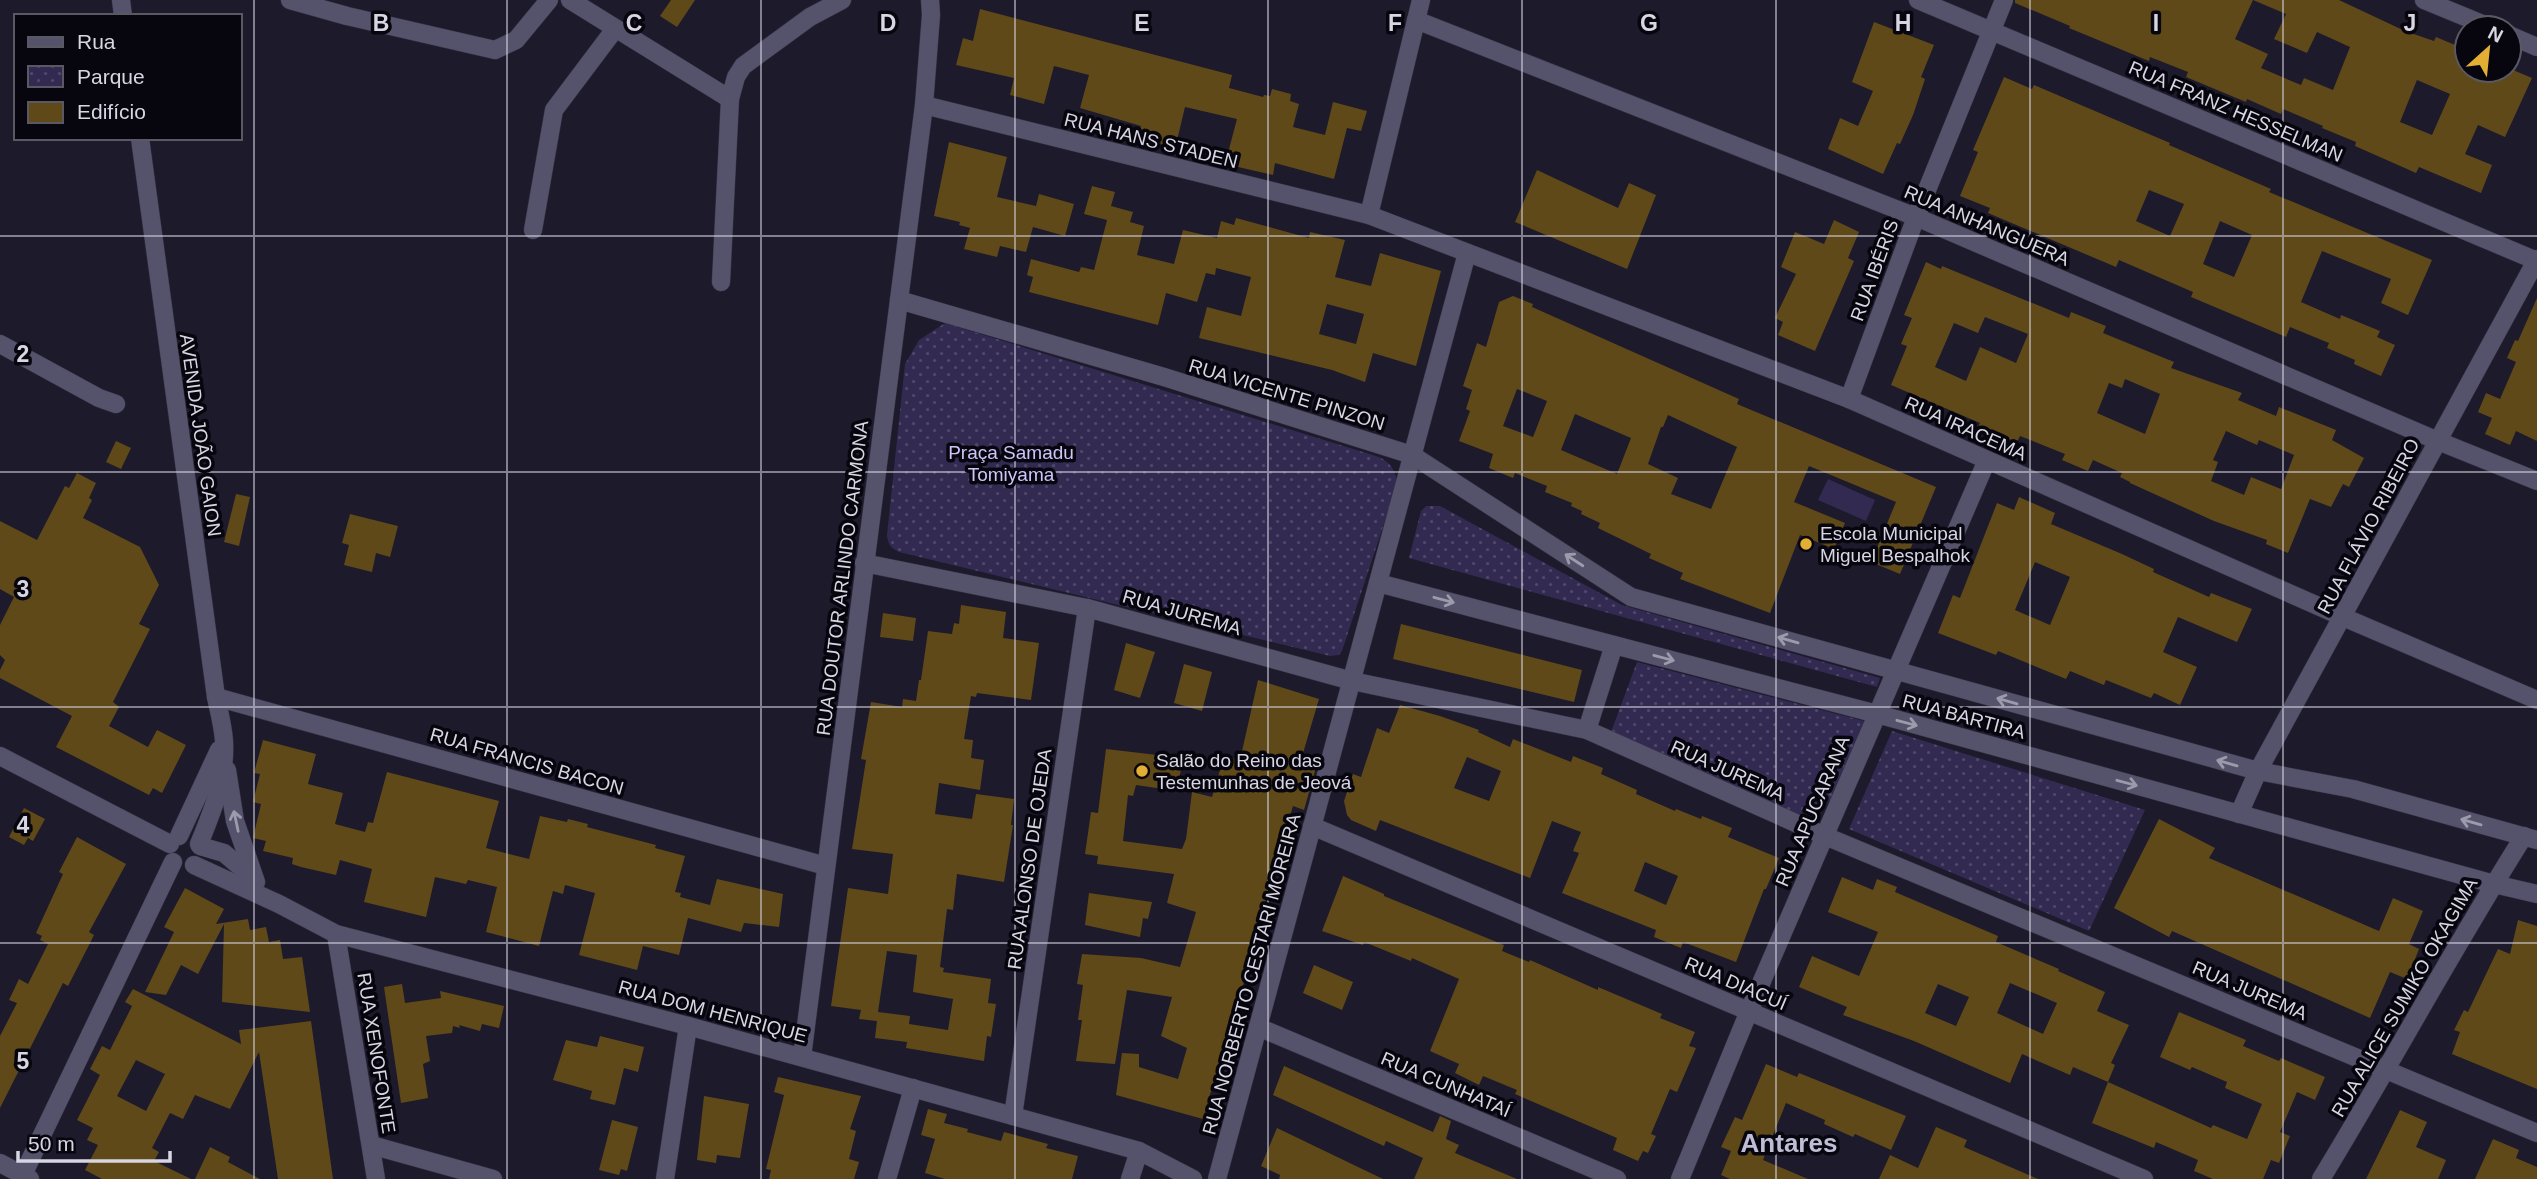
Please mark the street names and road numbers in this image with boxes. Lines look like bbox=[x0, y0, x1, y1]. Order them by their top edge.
street label: RUA FRANZ HESSELMAN bbox=[2126, 57, 2346, 166]
street label: RUA HANS STADEN bbox=[1062, 109, 1240, 172]
street label: RUA ANHANGUERA bbox=[1901, 181, 2073, 270]
street label: RUA IBÉRIS bbox=[1846, 216, 1903, 324]
street label: AVENIDA JOÃO GAION bbox=[176, 332, 225, 538]
street label: RUA VICENTE PINZON bbox=[1186, 355, 1387, 434]
street label: RUA IRACEMA bbox=[1902, 392, 2030, 465]
street label: RUA DOUTOR ARLINDO CARMONA bbox=[813, 419, 872, 737]
street label: RUA FLÁVIO RIBEIRO bbox=[2313, 435, 2424, 617]
street label: RUA JUREMA bbox=[1120, 586, 1244, 640]
street label: RUA BARTIRA bbox=[1900, 690, 2028, 743]
street label: RUA FRANCIS BACON bbox=[428, 724, 626, 799]
street label: RUA APUCARANA bbox=[1771, 732, 1854, 890]
street label: RUA JUREMA bbox=[1668, 736, 1788, 805]
street label: RUA ALONSO DE OJEDA bbox=[1004, 747, 1055, 971]
street label: RUA NORBERTO CESTARI MOREIRA bbox=[1198, 811, 1305, 1137]
street label: RUA ALICE SUMIKO OKAGIMA bbox=[2327, 874, 2482, 1120]
street label: RUA DIACUÍ bbox=[1682, 953, 1791, 1015]
street label: RUA JUREMA bbox=[2189, 957, 2311, 1024]
street label: RUA XENOFONTE bbox=[353, 971, 400, 1135]
street label: RUA DOM HENRIQUE bbox=[616, 976, 809, 1047]
street label: RUA CUNHATAÍ bbox=[1378, 1048, 1514, 1121]

